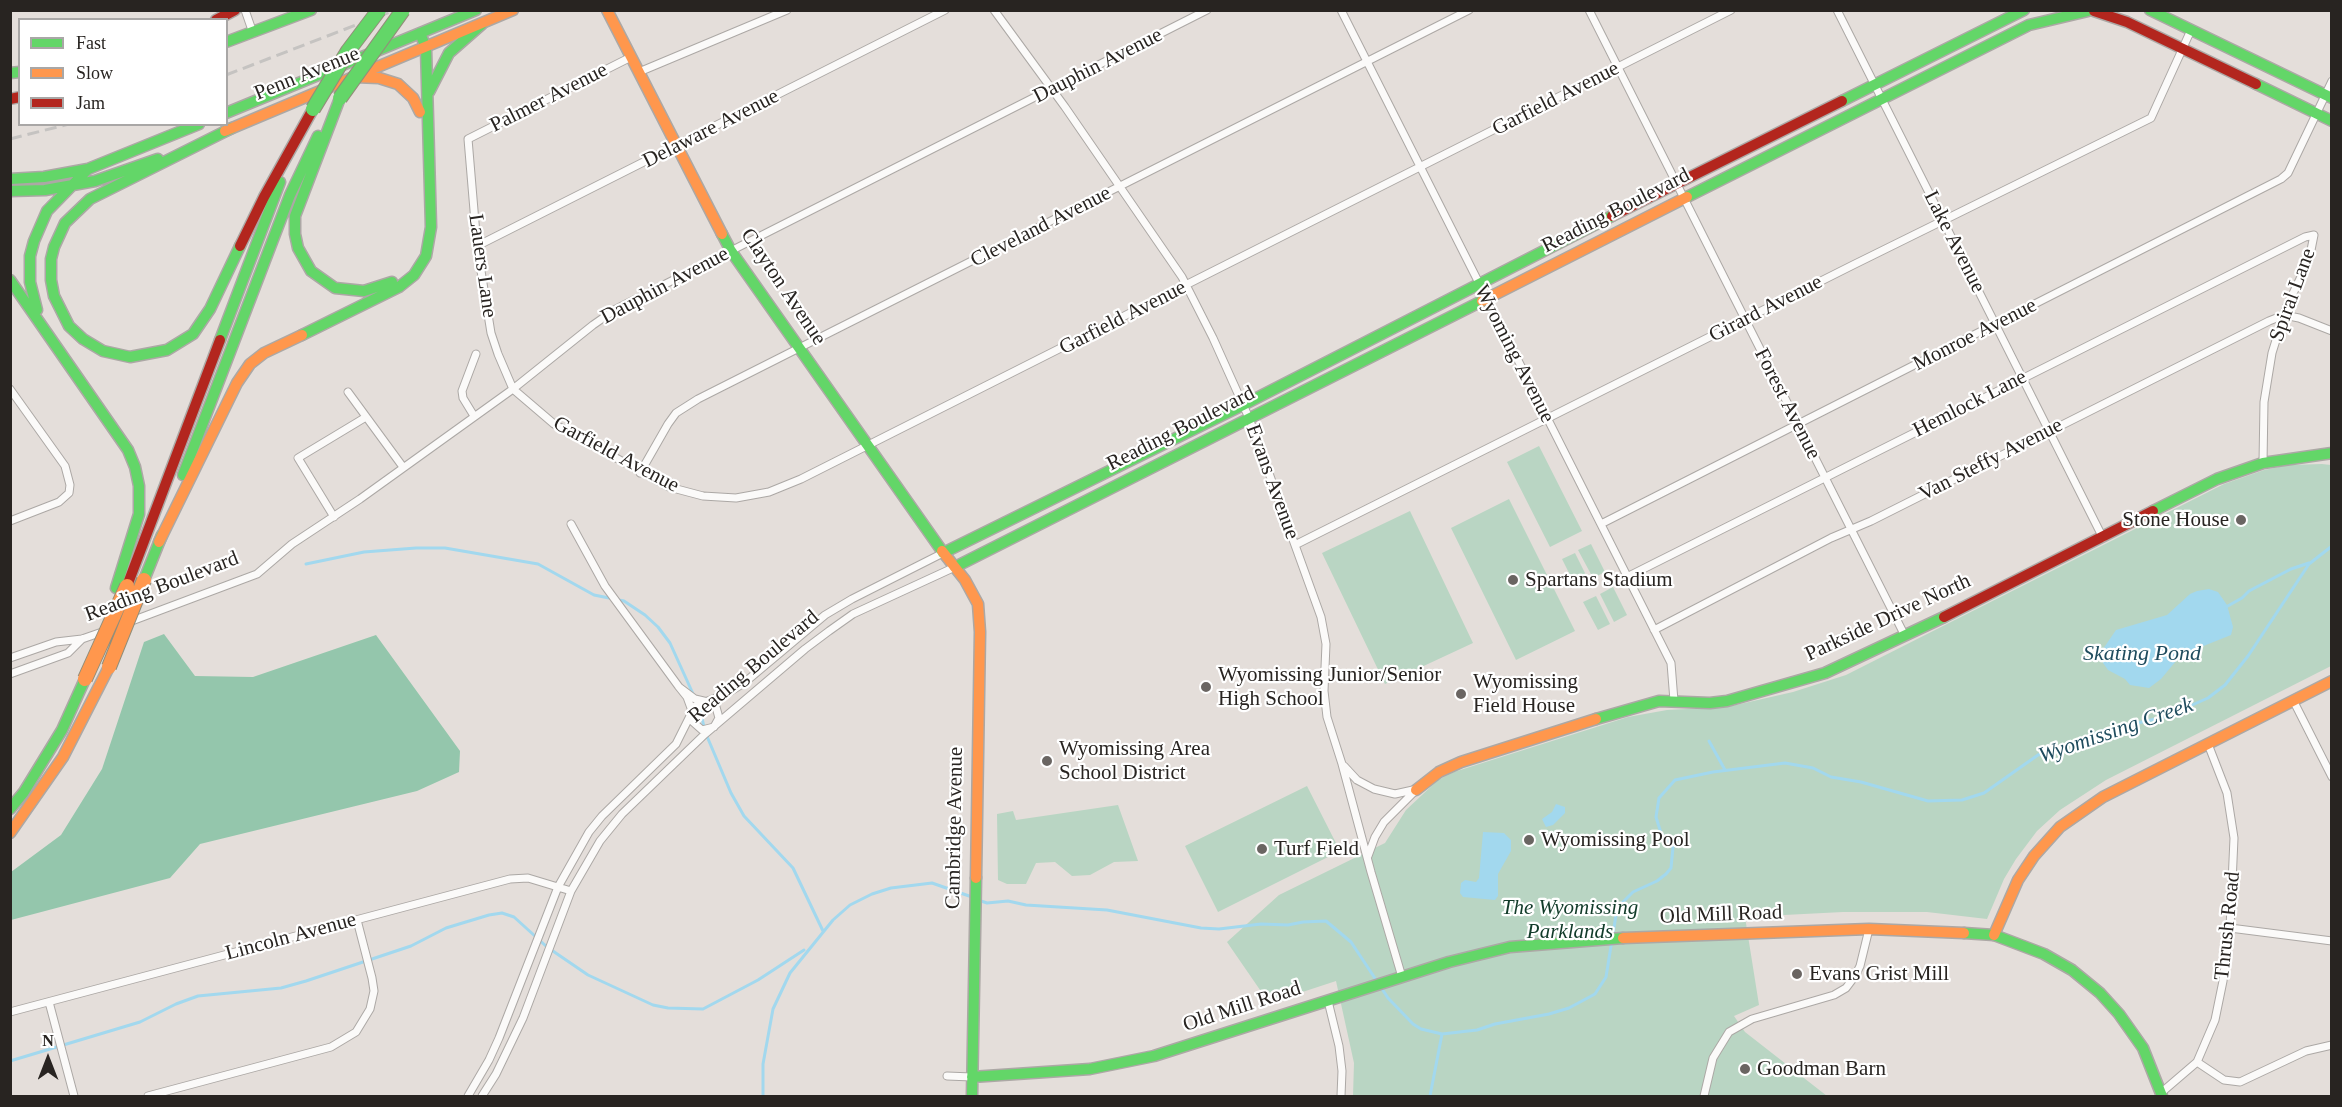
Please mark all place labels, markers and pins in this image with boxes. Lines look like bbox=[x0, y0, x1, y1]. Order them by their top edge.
place label: Stone House bbox=[2122, 507, 2229, 533]
marker: Stone House bbox=[2234, 513, 2248, 527]
place label: Spartans Stadium bbox=[1525, 567, 1673, 593]
marker: Spartans Stadium bbox=[1506, 573, 1520, 587]
place label: Wyomissing Junior/Senior High School bbox=[1218, 662, 1441, 712]
place label: Wyomissing Field House bbox=[1473, 669, 1578, 719]
marker: Wyomissing Junior/Senior High School bbox=[1199, 680, 1213, 694]
marker: Wyomissing Field House bbox=[1454, 687, 1468, 701]
place label: Wyomissing Area School District bbox=[1059, 736, 1210, 786]
marker: Wyomissing Area School District bbox=[1040, 754, 1054, 768]
place label: Wyomissing Pool bbox=[1541, 827, 1690, 853]
marker: Wyomissing Pool bbox=[1522, 833, 1536, 847]
place label: Turf Field bbox=[1274, 836, 1359, 862]
marker: Turf Field bbox=[1255, 842, 1269, 856]
place label: Evans Grist Mill bbox=[1809, 961, 1949, 987]
marker: Evans Grist Mill bbox=[1790, 967, 1804, 981]
place label: Goodman Barn bbox=[1757, 1056, 1886, 1082]
marker: Goodman Barn bbox=[1738, 1062, 1752, 1076]

